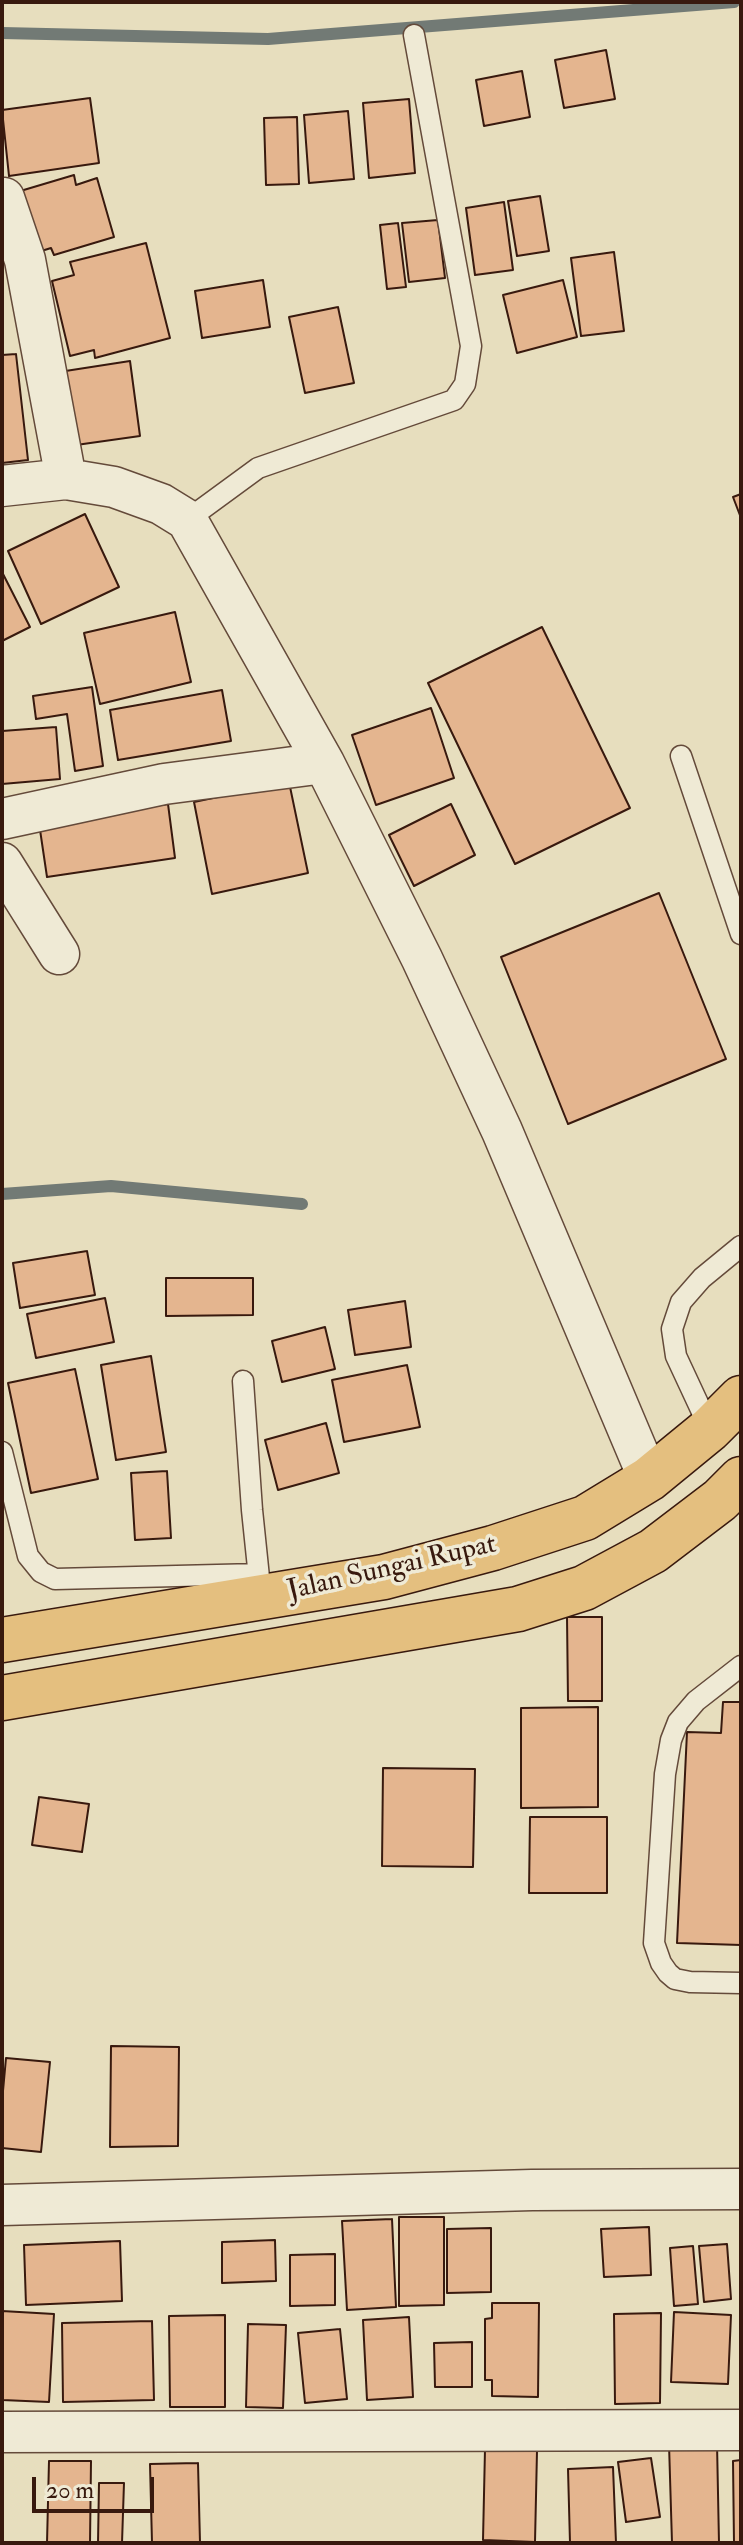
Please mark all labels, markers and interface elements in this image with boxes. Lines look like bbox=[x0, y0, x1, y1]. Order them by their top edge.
street label: Jalan Sungai Rupat bbox=[284, 1529, 500, 1609]
scale bar bbox=[36, 2461, 158, 2511]
text: 20 m bbox=[46, 2475, 94, 2506]

